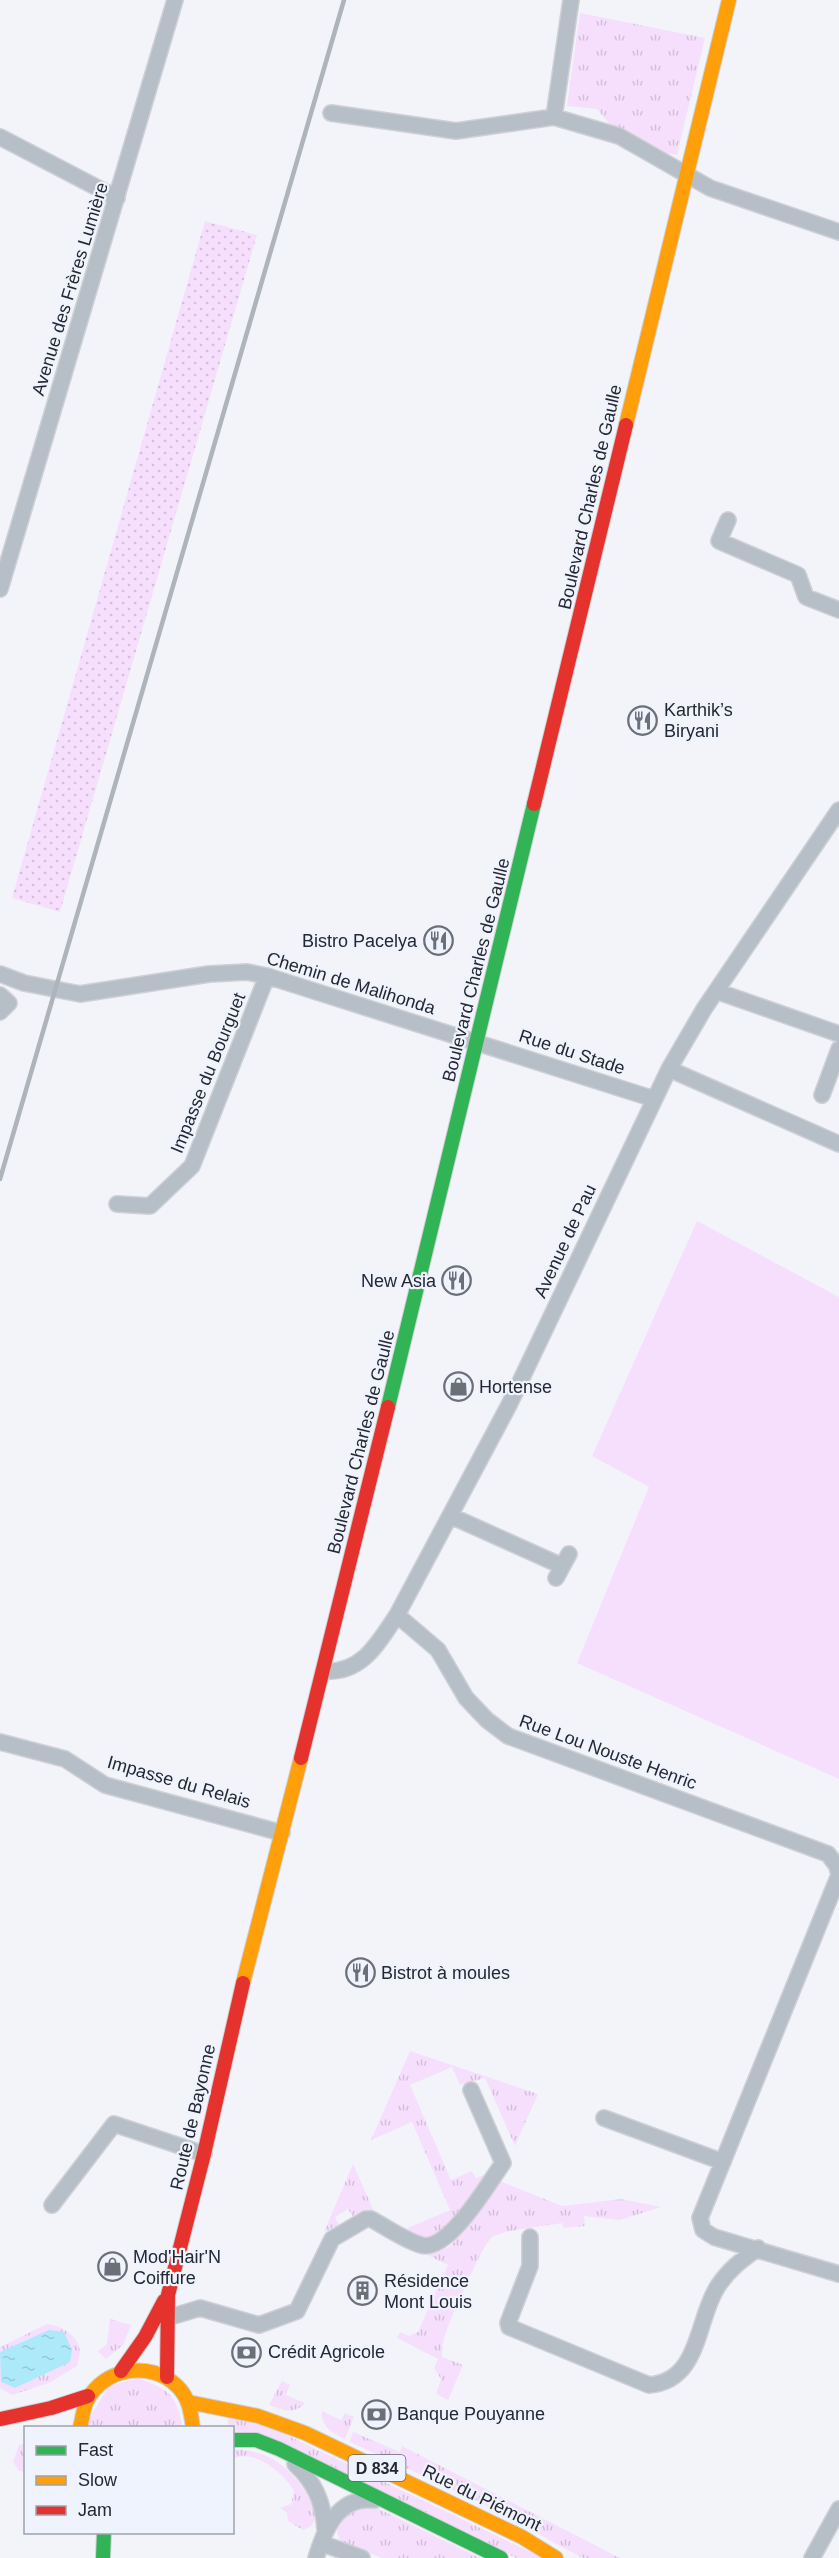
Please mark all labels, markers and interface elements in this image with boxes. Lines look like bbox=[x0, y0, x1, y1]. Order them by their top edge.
street label: Avenue des Frères Lumière bbox=[28, 180, 112, 398]
street label: Boulevard Charles de Gaulle bbox=[554, 383, 626, 611]
place label: Karthik’s Biryani bbox=[664, 700, 733, 741]
restaurant icon: Karthik’s Biryani bbox=[627, 704, 659, 736]
street label: Boulevard Charles de Gaulle bbox=[438, 856, 514, 1084]
restaurant icon: Bistro Pacelya bbox=[422, 925, 454, 957]
place label: Bistro Pacelya bbox=[302, 931, 418, 951]
street label: Chemin de Malihonda bbox=[264, 948, 439, 1018]
street label: Impasse du Bourguet bbox=[167, 990, 249, 1156]
street label: Rue du Stade bbox=[517, 1025, 627, 1079]
street label: Avenue de Pau bbox=[530, 1181, 600, 1301]
restaurant icon: New Asia bbox=[441, 1265, 473, 1297]
place label: New Asia bbox=[361, 1271, 437, 1291]
street label: Boulevard Charles de Gaulle bbox=[323, 1328, 399, 1556]
shop icon: Hortense bbox=[442, 1371, 474, 1403]
place label: Hortense bbox=[479, 1377, 552, 1397]
street label: Rue Lou Nouste Henric bbox=[517, 1711, 699, 1793]
street label: Impasse du Relais bbox=[105, 1752, 253, 1812]
restaurant icon: Bistrot à moules bbox=[344, 1957, 376, 1989]
place label: Bistrot à moules bbox=[381, 1963, 510, 1983]
street label: Route de Bayonne bbox=[166, 2042, 220, 2192]
place label: Mod'Hair'N Coiffure bbox=[133, 2247, 221, 2288]
shop icon: Mod'Hair'N Coiffure bbox=[96, 2251, 128, 2283]
place label: Résidence Mont Louis bbox=[384, 2271, 472, 2312]
building icon: Résidence Mont Louis bbox=[347, 2275, 379, 2307]
bank icon: Crédit Agricole bbox=[231, 2336, 263, 2368]
place label: Crédit Agricole bbox=[268, 2342, 385, 2362]
bank icon: Banque Pouyanne bbox=[360, 2398, 392, 2430]
place label: Banque Pouyanne bbox=[397, 2404, 545, 2424]
legend bbox=[24, 2426, 234, 2534]
text: Fast bbox=[78, 2440, 113, 2460]
road number: D 834 bbox=[348, 2455, 406, 2481]
street label: Rue du Piémont bbox=[420, 2461, 544, 2535]
text: Slow bbox=[78, 2470, 118, 2490]
text: Jam bbox=[78, 2500, 112, 2520]

